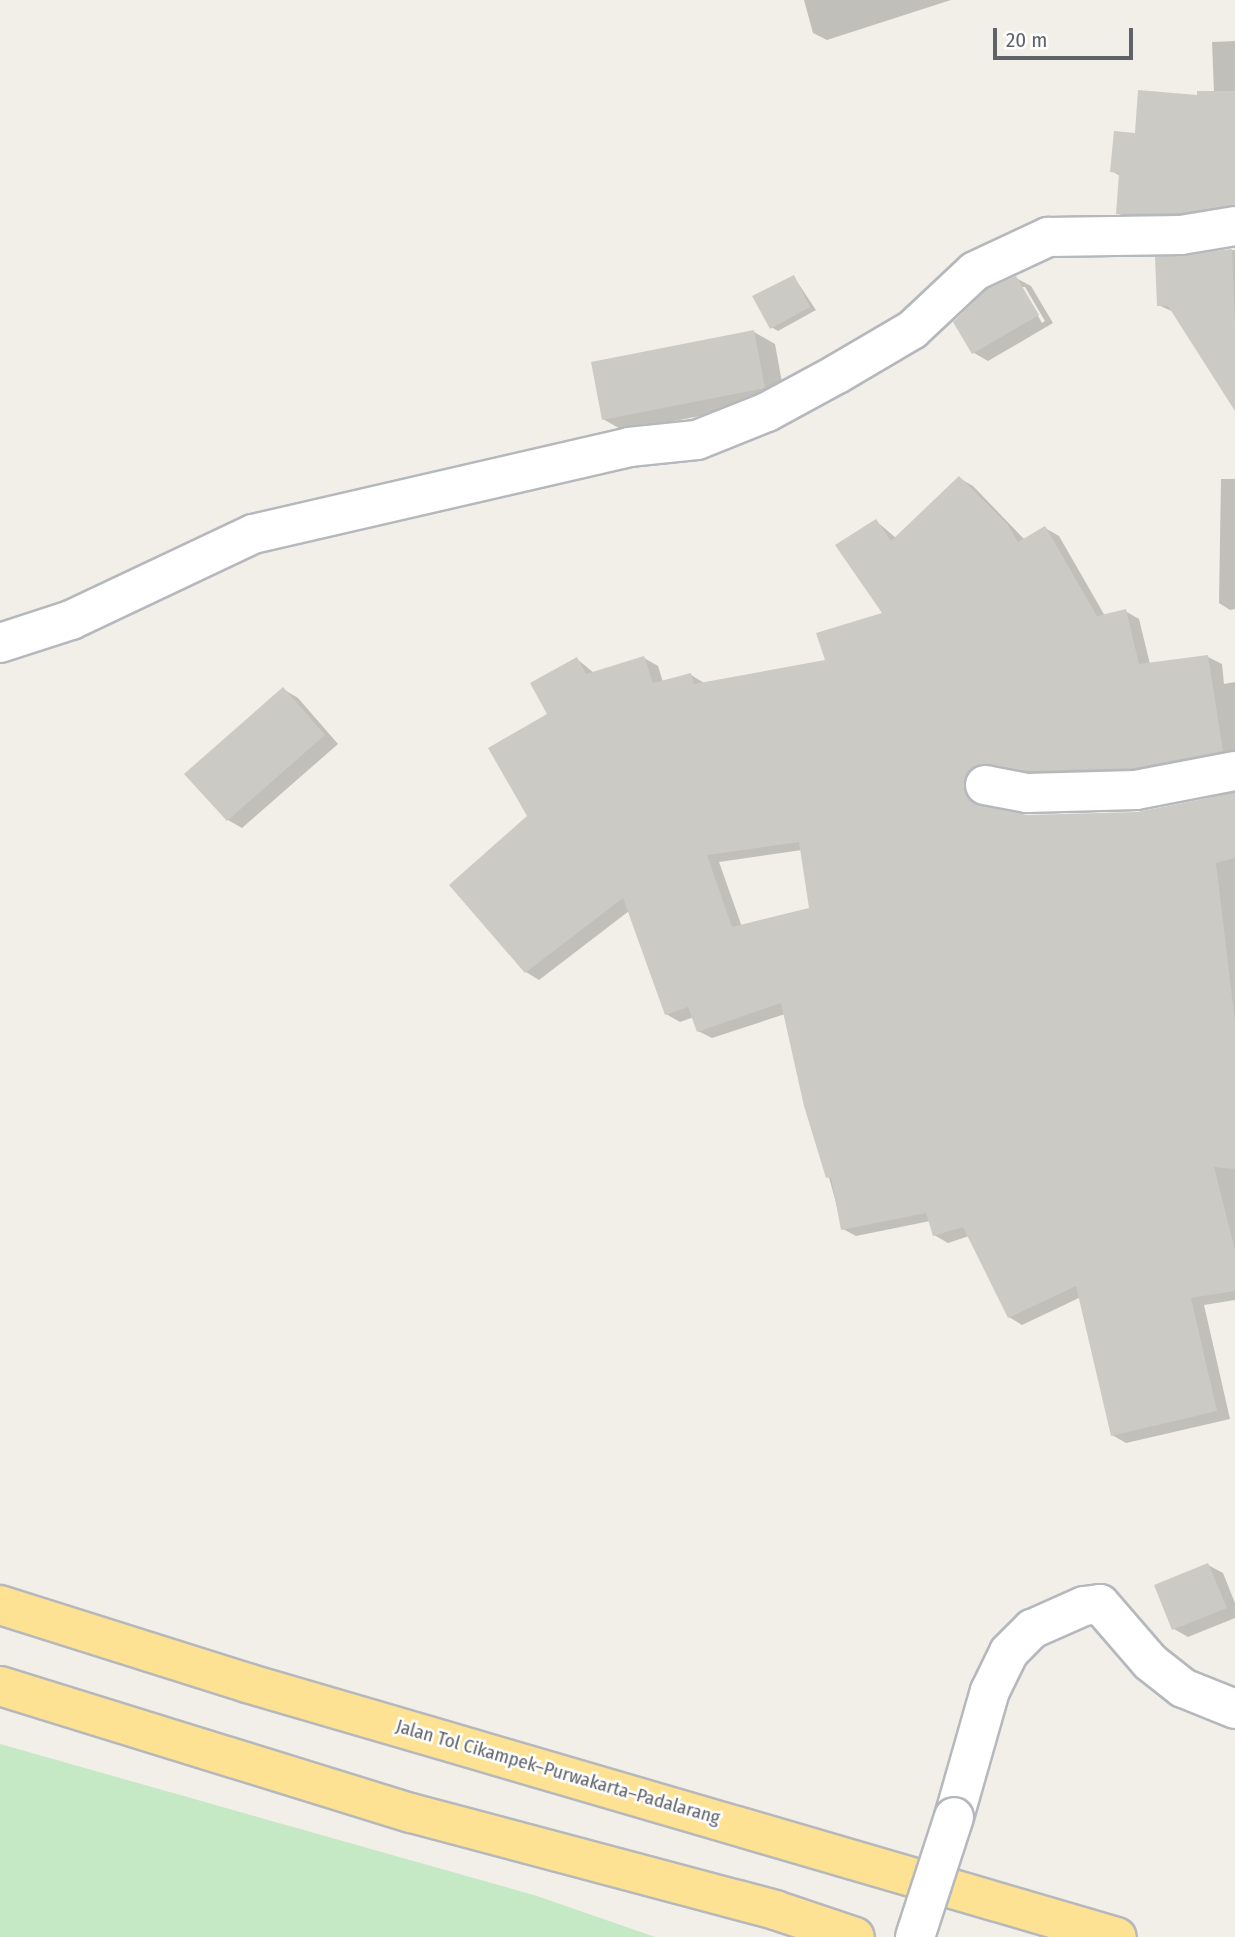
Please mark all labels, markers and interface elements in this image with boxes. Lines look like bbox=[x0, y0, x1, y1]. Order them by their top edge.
scale bar bbox=[997, 14, 1137, 58]
text: 20 m bbox=[1006, 27, 1047, 53]
street label: Jalan Tol Cikampek–Purwakarta–Padalarang bbox=[393, 1715, 723, 1829]

